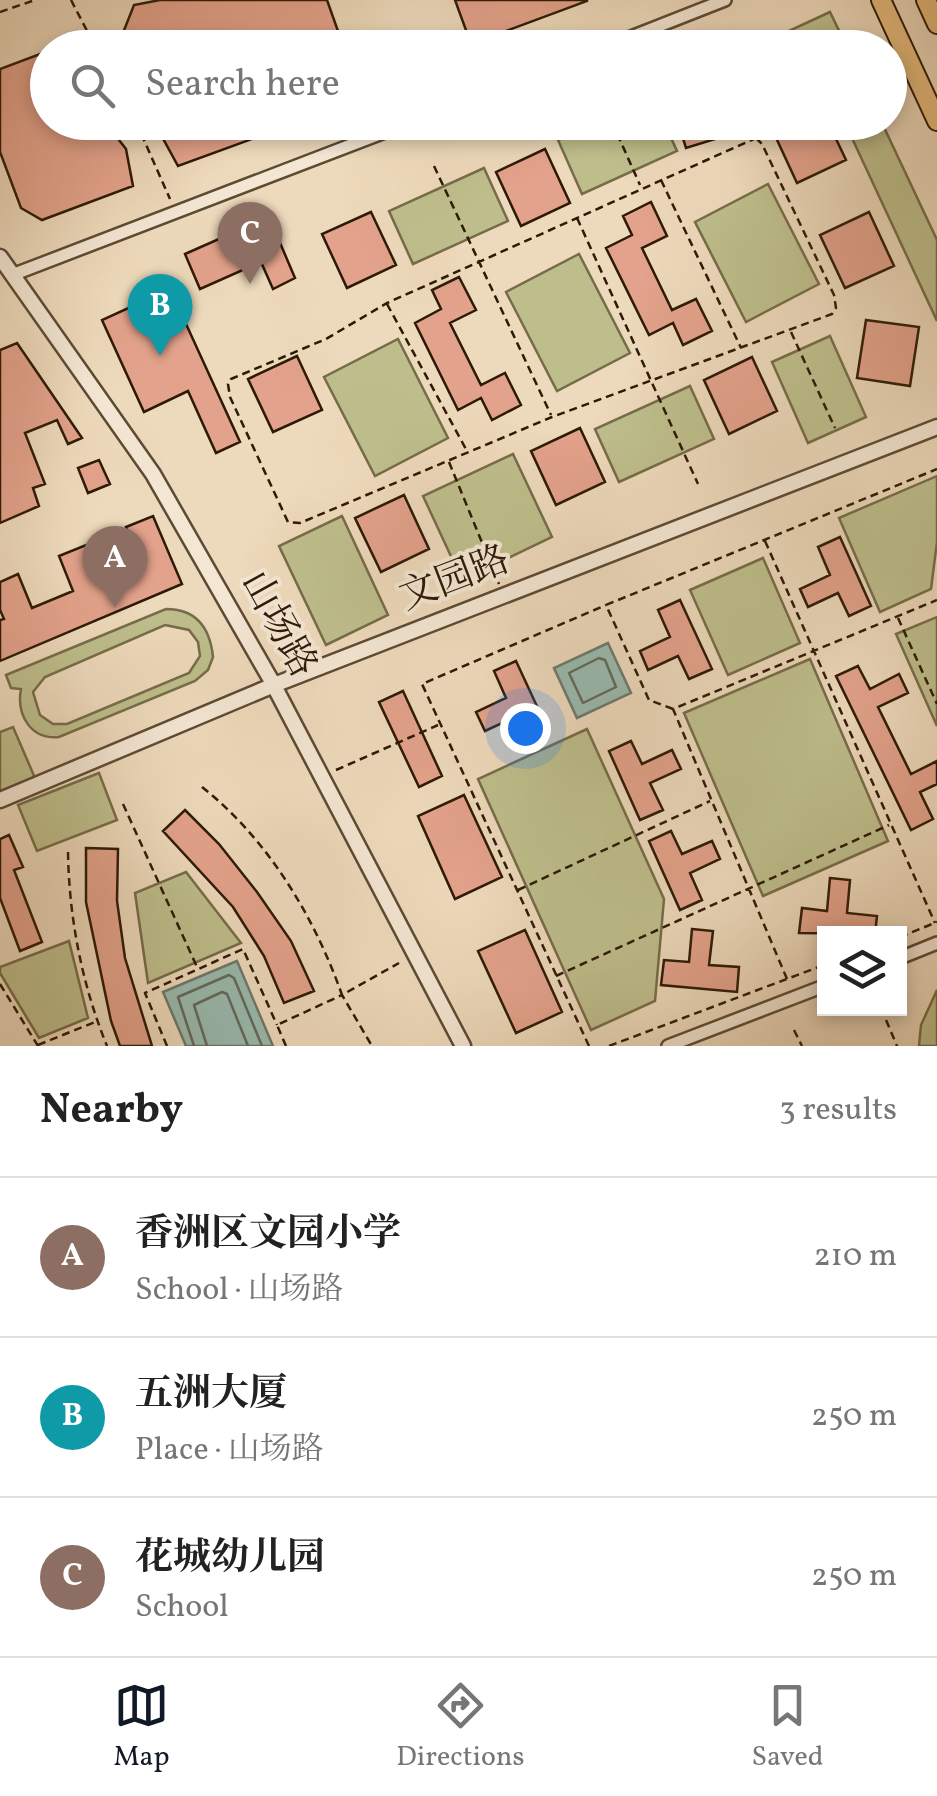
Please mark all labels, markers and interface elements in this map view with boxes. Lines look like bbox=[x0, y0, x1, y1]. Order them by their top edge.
search box bbox=[30, 30, 907, 140]
icon: search bbox=[65, 58, 120, 113]
text: Search here bbox=[145, 59, 340, 112]
pin: C bbox=[218, 202, 282, 284]
pin: B bbox=[128, 274, 192, 356]
pin: A bbox=[82, 526, 148, 608]
street label: 文园路 bbox=[392, 535, 518, 625]
street label: 山场路 bbox=[226, 562, 328, 688]
your location bbox=[500, 703, 551, 754]
map controls bbox=[817, 926, 907, 1016]
button: layers bbox=[817, 926, 907, 1016]
text: Nearby bbox=[40, 1082, 183, 1141]
text: 3 results bbox=[779, 1089, 897, 1133]
text: 香洲区文园小学 bbox=[135, 1209, 401, 1262]
text: A bbox=[61, 1235, 84, 1279]
text: 210 m bbox=[813, 1235, 897, 1279]
text: School · 山场路 bbox=[135, 1269, 344, 1313]
text: 五洲大厦 bbox=[135, 1369, 287, 1422]
text: B bbox=[62, 1395, 83, 1439]
text: 250 m bbox=[811, 1395, 897, 1439]
text: Place · 山场路 bbox=[135, 1429, 324, 1473]
text: 花城幼儿园 bbox=[135, 1533, 325, 1586]
text: C bbox=[62, 1555, 83, 1599]
text: 250 m bbox=[811, 1555, 897, 1599]
text: School bbox=[135, 1586, 229, 1630]
tab: Map bbox=[113, 1678, 169, 1777]
tab: Directions bbox=[396, 1678, 525, 1777]
tab: Saved bbox=[751, 1678, 824, 1777]

